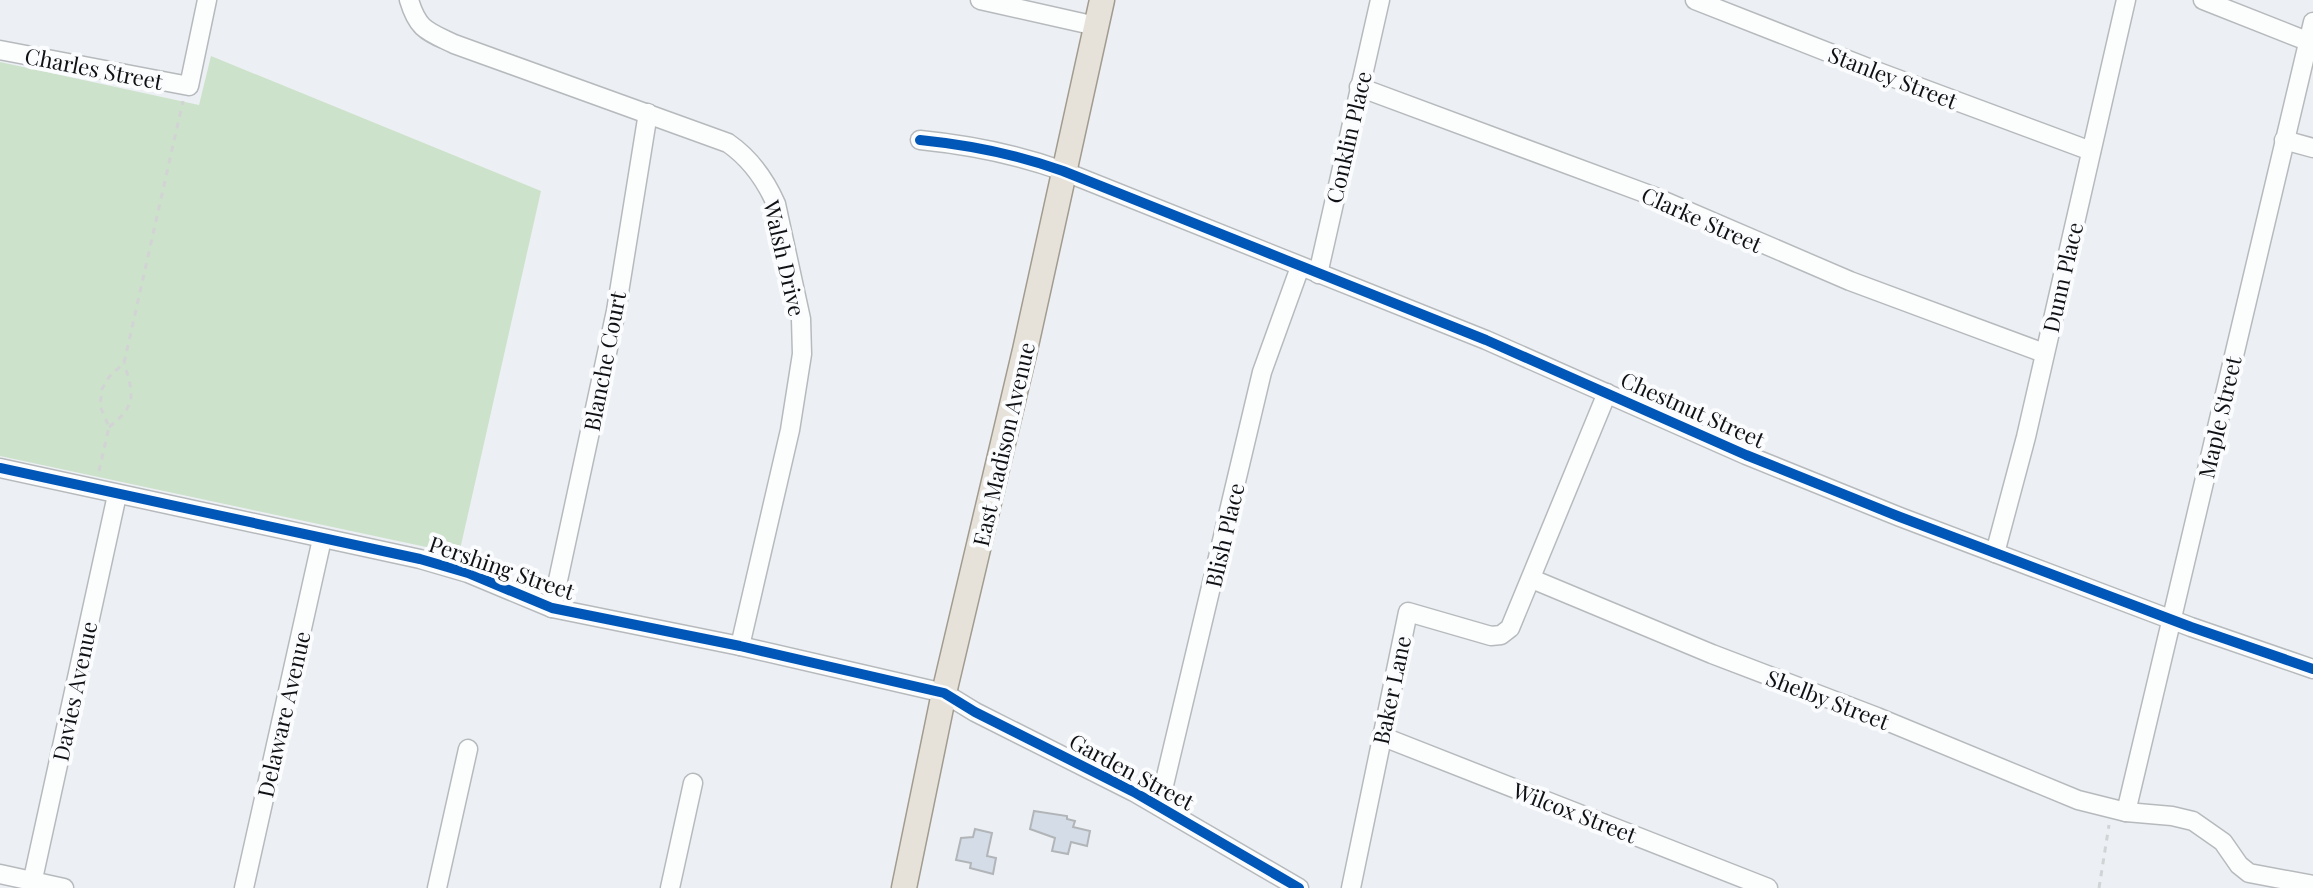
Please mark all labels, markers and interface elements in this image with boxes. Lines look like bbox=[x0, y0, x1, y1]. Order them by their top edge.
street label: Stanley Street bbox=[1824, 39, 1963, 116]
street label: Charles Street bbox=[22, 40, 167, 96]
street label: Conklin Place bbox=[1318, 68, 1378, 206]
street label: Clarke Street bbox=[1637, 179, 1768, 259]
street label: Walsh Drive bbox=[757, 196, 813, 319]
street label: Dunn Place bbox=[2035, 219, 2089, 335]
street label: Blanche Court bbox=[576, 287, 632, 433]
street label: East Madison Avenue bbox=[965, 339, 1041, 549]
street label: Maple Street bbox=[2190, 352, 2248, 481]
street label: Chestnut Street bbox=[1616, 364, 1771, 455]
street label: Blish Place bbox=[1197, 480, 1251, 590]
street label: Pershing Street bbox=[425, 528, 580, 606]
street label: Davies Avenue bbox=[45, 618, 103, 764]
street label: Delaware Avenue bbox=[249, 628, 317, 800]
street label: Baker Lane bbox=[1365, 633, 1417, 747]
street label: Shelby Street bbox=[1762, 662, 1895, 737]
street label: Garden Street bbox=[1064, 726, 1201, 817]
street label: Wilcox Street bbox=[1508, 774, 1642, 850]

